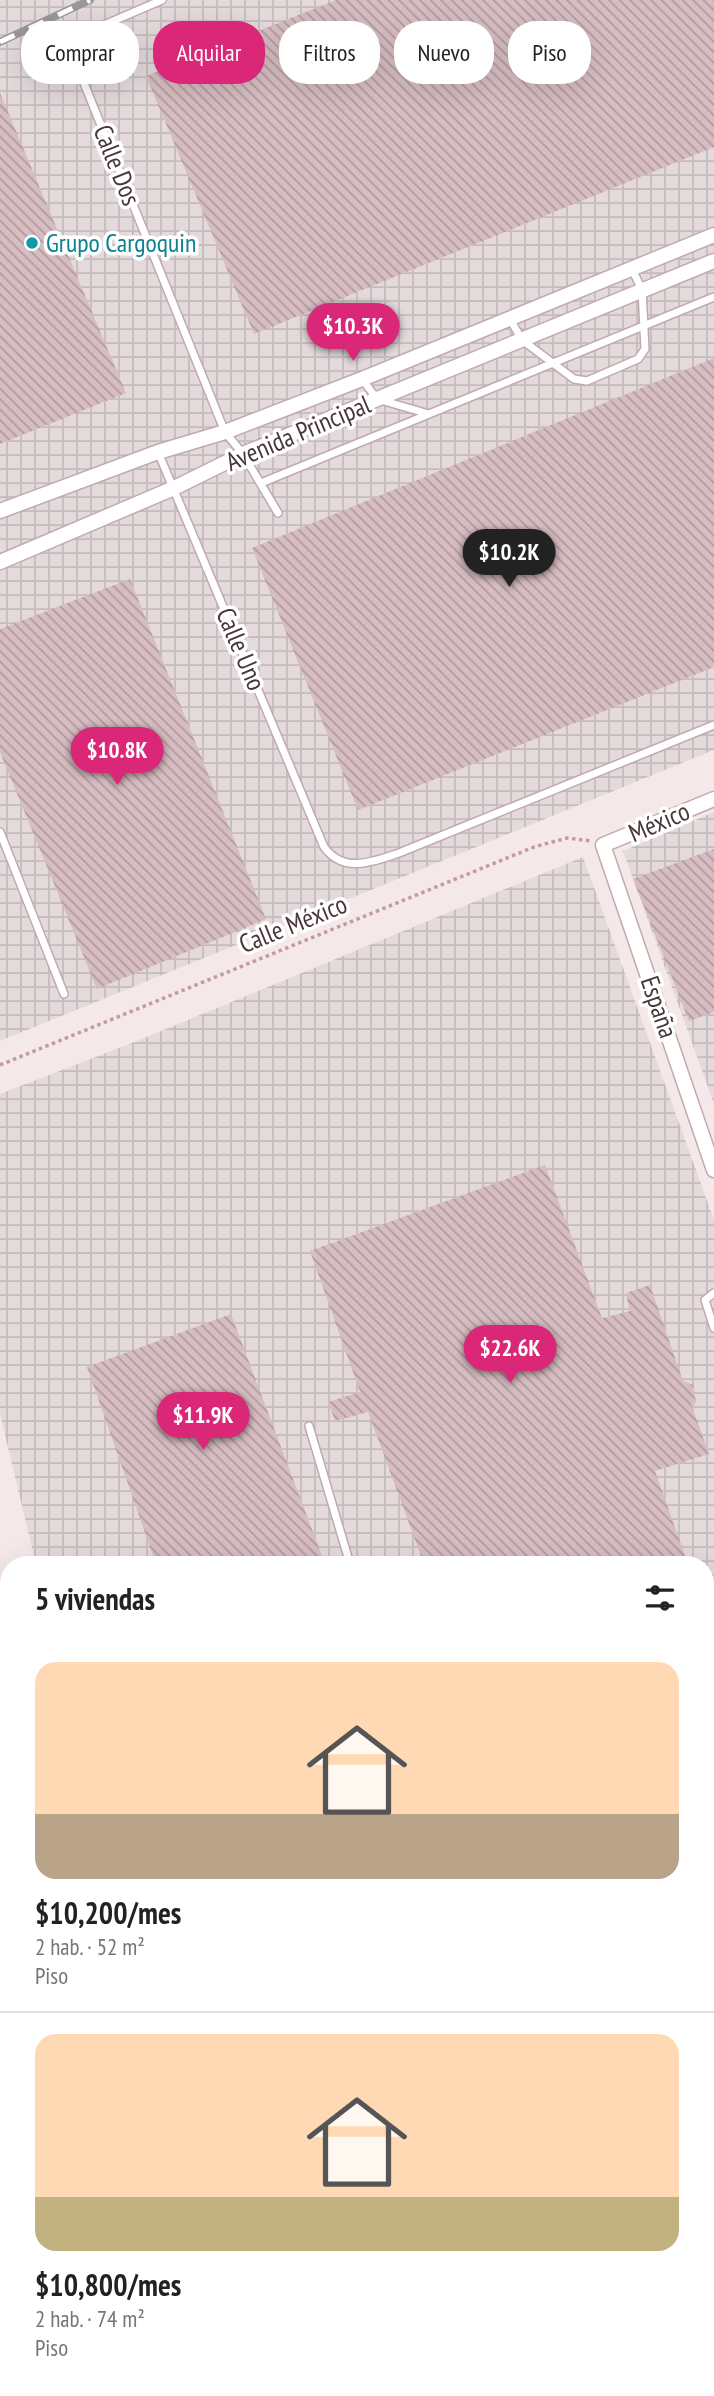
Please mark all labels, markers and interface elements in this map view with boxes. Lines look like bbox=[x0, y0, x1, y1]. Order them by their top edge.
chip: Comprar bbox=[21, 21, 139, 84]
chip: Alquilar bbox=[153, 21, 265, 84]
chip: Filtros bbox=[279, 21, 380, 84]
chip: Nuevo bbox=[394, 21, 494, 84]
chip: Piso bbox=[508, 21, 591, 84]
street label: Calle Dos bbox=[86, 120, 148, 210]
place label: Grupo Cargoquin bbox=[46, 226, 196, 259]
marker: Grupo Cargoquin bbox=[24, 235, 40, 251]
pin: $10.3K bbox=[296, 304, 410, 363]
text: $10.3K bbox=[323, 311, 383, 340]
street label: Avenida Principal bbox=[220, 387, 375, 478]
pin: $10.2K bbox=[452, 530, 566, 589]
text: $10.2K bbox=[479, 537, 539, 566]
street label: Calle Uno bbox=[209, 603, 274, 695]
pin: $10.8K bbox=[60, 728, 174, 787]
text: $10.8K bbox=[87, 735, 147, 764]
street label: México bbox=[623, 794, 694, 849]
street label: Calle México bbox=[234, 887, 352, 960]
street label: España bbox=[634, 971, 685, 1042]
pin: $22.6K bbox=[453, 1326, 567, 1385]
text: $22.6K bbox=[480, 1333, 540, 1362]
pin: $11.9K bbox=[146, 1392, 260, 1452]
text: $11.9K bbox=[173, 1400, 233, 1429]
text: 5 viviendas bbox=[35, 1579, 155, 1618]
icon: filters bbox=[641, 1579, 679, 1617]
icon: home bbox=[294, 1707, 420, 1833]
text: $10,200/mes bbox=[35, 1893, 181, 1932]
text: 2 hab. · 52 m² bbox=[35, 1932, 145, 1961]
text: Piso bbox=[35, 1961, 68, 1990]
icon: home bbox=[294, 2079, 420, 2205]
text: $10,800/mes bbox=[35, 2265, 181, 2304]
text: 2 hab. · 74 m² bbox=[35, 2304, 145, 2333]
text: Piso bbox=[35, 2333, 68, 2362]

